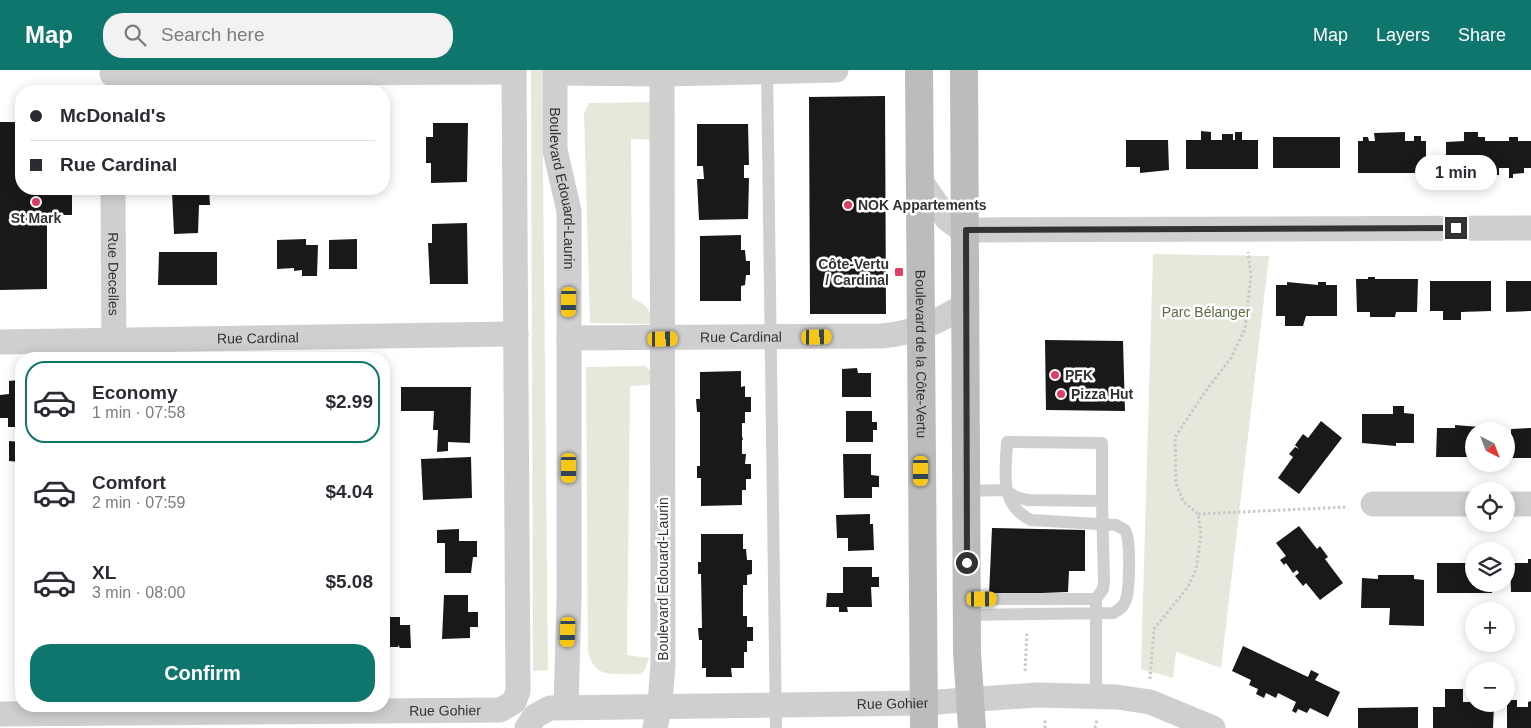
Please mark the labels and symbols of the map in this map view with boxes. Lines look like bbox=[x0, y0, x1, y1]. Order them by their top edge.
street label: Boulevard Edouard-Laurin bbox=[547, 107, 577, 269]
callout: 1 min bbox=[1415, 156, 1497, 190]
marker: St Mark bbox=[30, 196, 42, 208]
place label: NOK Appartements bbox=[858, 197, 987, 213]
marker: NOK Appartements bbox=[842, 199, 854, 211]
place label: St Mark bbox=[11, 210, 61, 226]
route end bbox=[1445, 217, 1467, 239]
street label: Rue Decelles bbox=[105, 232, 122, 316]
place label: Côte-Vertu / Cardinal bbox=[818, 256, 889, 288]
marker: Côte-Vertu / Cardinal bbox=[893, 266, 905, 278]
street label: Boulevard de la Côte-Vertu bbox=[913, 270, 930, 438]
car bbox=[561, 287, 576, 317]
park label: Parc Bélanger bbox=[1162, 304, 1251, 320]
street label: Rue Cardinal bbox=[217, 329, 299, 347]
street label: Rue Cardinal bbox=[700, 329, 782, 345]
car bbox=[801, 329, 832, 345]
car bbox=[647, 331, 678, 347]
place label: PFK bbox=[1065, 367, 1093, 383]
marker: PFK bbox=[1049, 369, 1061, 381]
place label: Pizza Hut bbox=[1071, 386, 1134, 402]
marker: Pizza Hut bbox=[1055, 388, 1067, 400]
north arrow bbox=[1465, 422, 1515, 472]
car bbox=[561, 453, 576, 483]
car bbox=[913, 456, 928, 486]
street label: Boulevard Edouard-Laurin bbox=[655, 497, 671, 661]
route start bbox=[956, 552, 978, 574]
car bbox=[967, 592, 997, 607]
car bbox=[559, 617, 576, 647]
street label: Rue Gohier bbox=[857, 695, 929, 712]
street label: Rue Gohier bbox=[409, 702, 481, 719]

